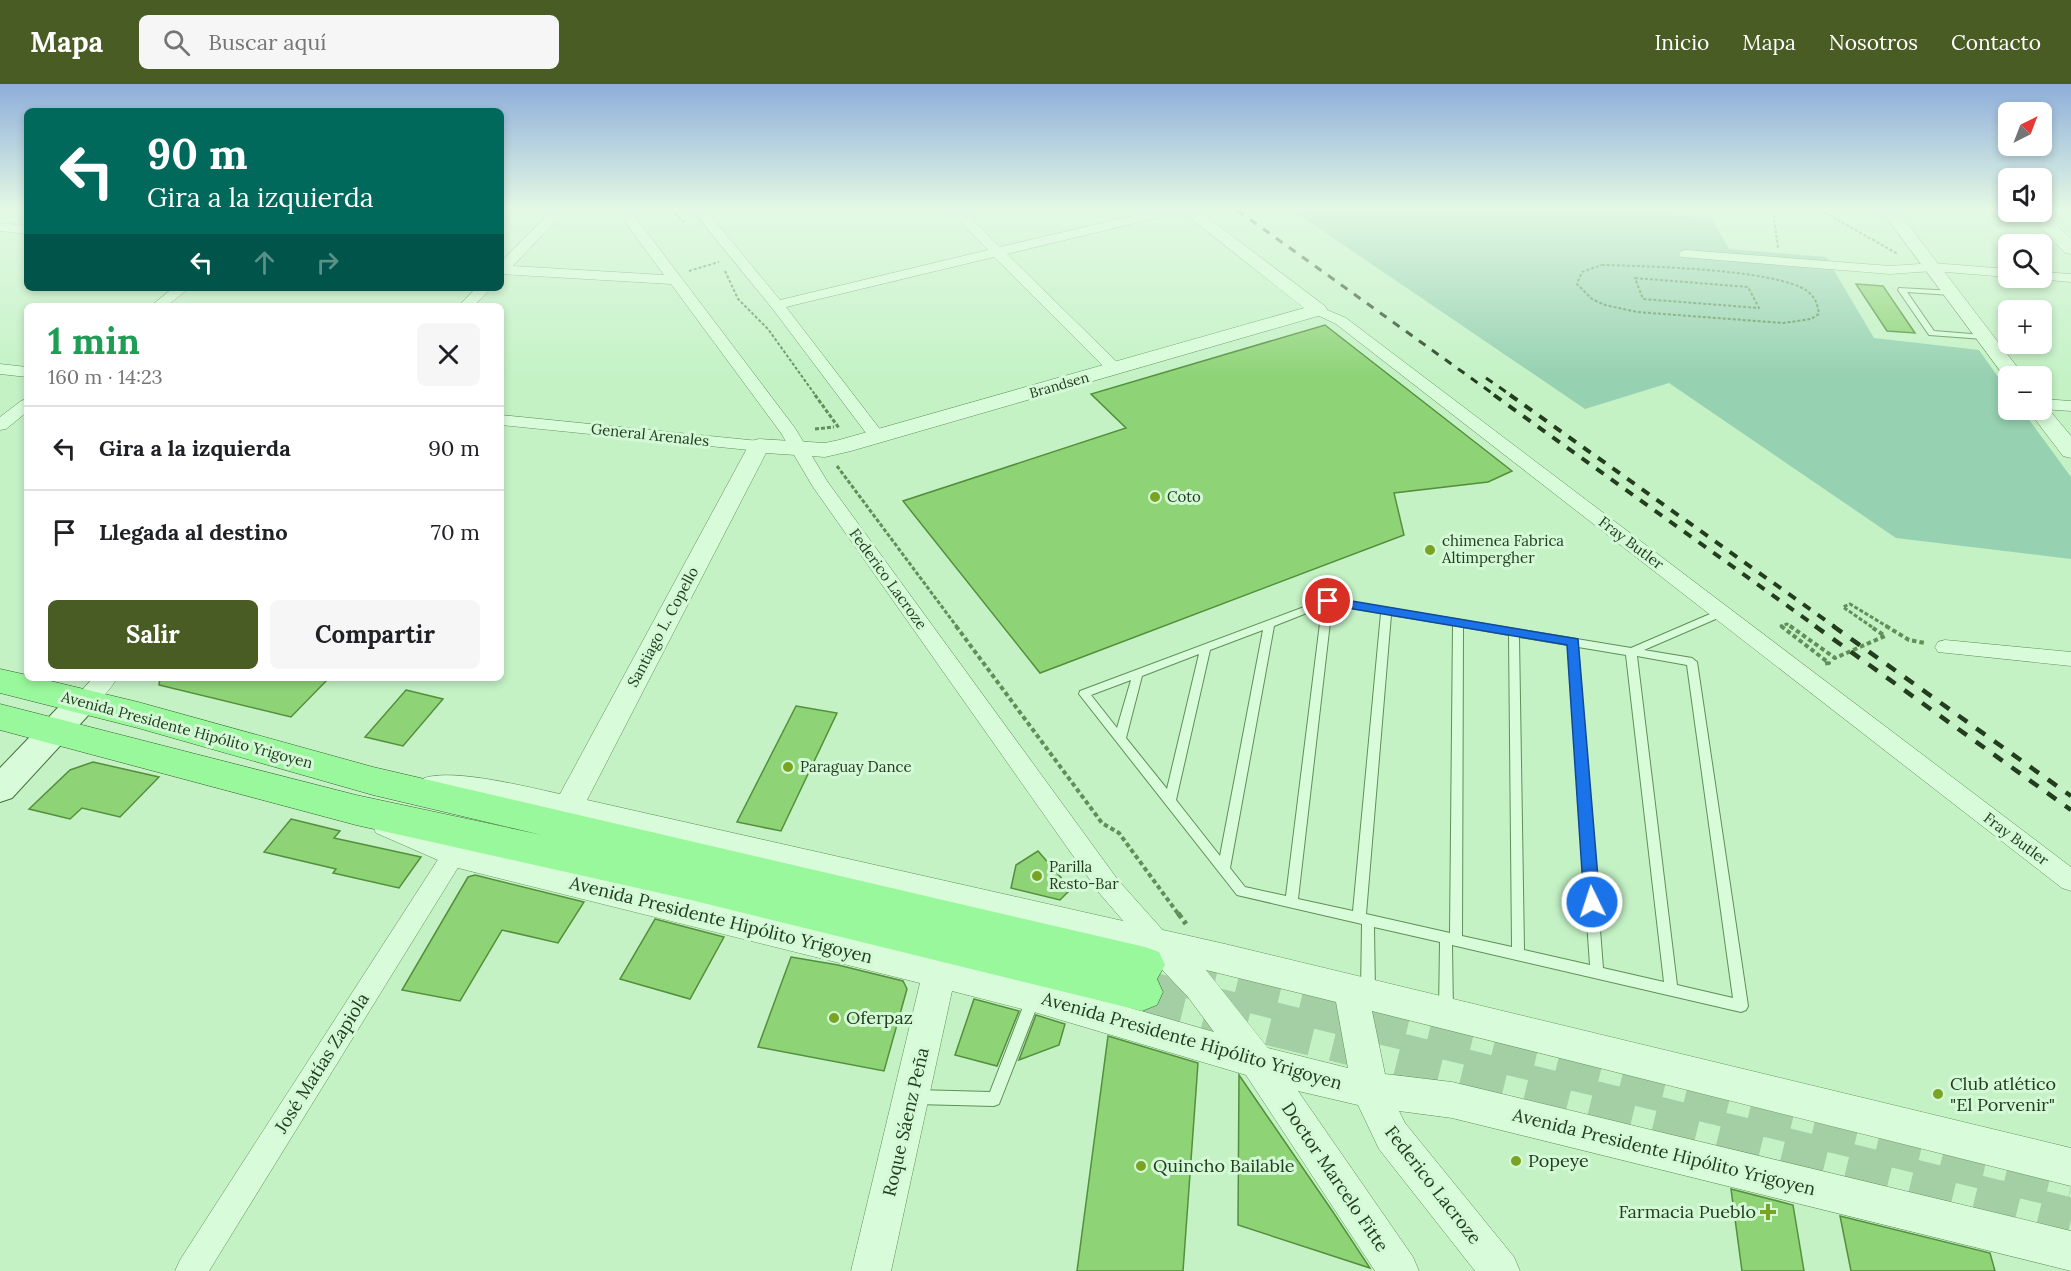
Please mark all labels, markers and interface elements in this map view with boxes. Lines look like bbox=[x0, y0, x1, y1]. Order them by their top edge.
search box bbox=[139, 15, 559, 69]
text: Mapa bbox=[30, 24, 103, 60]
icon: search bbox=[160, 26, 193, 59]
text: Buscar aquí bbox=[208, 28, 327, 56]
text: Inicio bbox=[1654, 29, 1709, 56]
text: Mapa bbox=[1742, 29, 1796, 56]
text: Nosotros bbox=[1829, 29, 1918, 56]
text: Contacto bbox=[1951, 29, 2041, 56]
north arrow bbox=[1998, 102, 2052, 156]
map controls bbox=[1998, 102, 2052, 420]
text: 90 m bbox=[147, 127, 248, 181]
icon: left bbox=[48, 132, 126, 210]
button: sound bbox=[1998, 168, 2052, 222]
text: Gira a la izquierda bbox=[147, 180, 374, 214]
button: search bbox=[1998, 234, 2052, 288]
icon: left bbox=[185, 246, 218, 279]
icon: ahead bbox=[248, 246, 281, 279]
icon: right bbox=[311, 246, 344, 279]
button: + bbox=[1998, 300, 2052, 354]
text: 1 min bbox=[48, 318, 140, 364]
button: close bbox=[417, 323, 480, 386]
text: 160 m · 14:23 bbox=[48, 364, 163, 389]
button: − bbox=[1998, 366, 2052, 420]
street label: Brandsen bbox=[1027, 368, 1091, 402]
street label: General Arenales bbox=[590, 419, 710, 450]
icon: left bbox=[48, 432, 81, 465]
text: Gira a la izquierda bbox=[99, 434, 291, 462]
text: 90 m bbox=[428, 434, 480, 462]
place label: Coto bbox=[1167, 487, 1201, 506]
marker: Coto bbox=[1148, 490, 1162, 504]
street label: Fray Butler bbox=[1595, 512, 1668, 574]
icon: arrive bbox=[48, 516, 81, 549]
text: Llegada al destino bbox=[99, 518, 288, 546]
text: 70 m bbox=[431, 518, 480, 546]
street label: Federico Lacroze bbox=[845, 525, 931, 633]
place label: chimenea Fabrica Altimpergher bbox=[1441, 531, 1564, 567]
marker: chimenea Fabrica Altimpergher bbox=[1423, 543, 1437, 557]
street label: Santiago L. Copello bbox=[623, 563, 702, 690]
pin bbox=[1302, 575, 1353, 626]
icon: arrive bbox=[1311, 584, 1344, 617]
button: Salir bbox=[48, 600, 258, 669]
button: Compartir bbox=[270, 600, 480, 669]
street label: Avenida Presidente Hipólito Yrigoyen bbox=[58, 687, 315, 772]
place label: Paraguay Dance bbox=[800, 757, 912, 776]
marker: Paraguay Dance bbox=[781, 760, 795, 774]
street label: Fray Butler bbox=[1980, 808, 2053, 870]
place label: Parilla Resto-Bar bbox=[1049, 857, 1119, 893]
marker: Parilla Resto-Bar bbox=[1030, 869, 1044, 883]
street label: Avenida Presidente Hipólito Yrigoyen bbox=[566, 870, 875, 968]
position arrow bbox=[1560, 870, 1624, 934]
street label: Avenida Presidente Hipólito Yrigoyen bbox=[1038, 986, 1345, 1094]
street label: José Matías Zapiola bbox=[269, 988, 374, 1138]
place label: Oferpaz bbox=[846, 1006, 913, 1029]
marker: Oferpaz bbox=[827, 1011, 841, 1025]
street label: Roque Sáenz Peña bbox=[877, 1045, 934, 1199]
place label: Club atlético "El Porvenir" bbox=[1950, 1072, 2056, 1116]
marker: Club atlético "El Porvenir" bbox=[1931, 1087, 1945, 1101]
street label: Doctor Marcelo Fitte bbox=[1277, 1098, 1394, 1256]
street label: Avenida Presidente Hipólito Yrigoyen bbox=[1509, 1102, 1818, 1200]
street label: Federico Lacroze bbox=[1380, 1121, 1487, 1249]
place label: Popeye bbox=[1528, 1149, 1589, 1172]
place label: Quincho Bailable bbox=[1153, 1154, 1295, 1177]
marker: Popeye bbox=[1509, 1154, 1523, 1168]
marker: Quincho Bailable bbox=[1134, 1159, 1148, 1173]
place label: Farmacia Pueblo bbox=[1618, 1200, 1756, 1223]
marker: Farmacia Pueblo bbox=[1761, 1205, 1775, 1219]

